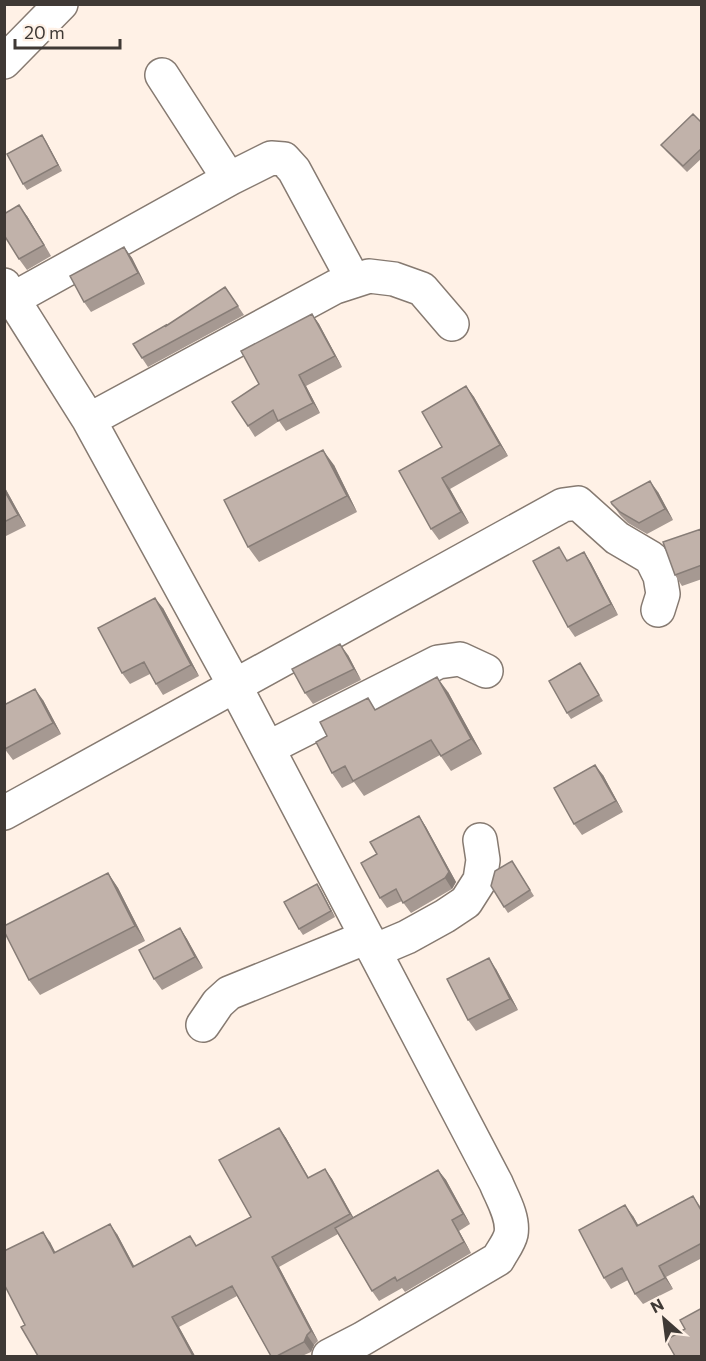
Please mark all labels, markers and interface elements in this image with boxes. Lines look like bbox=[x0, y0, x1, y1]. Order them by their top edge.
scale bar bbox=[15, 12, 120, 50]
text: 20 m bbox=[24, 21, 65, 43]
north arrow bbox=[634, 1289, 694, 1349]
text: N bbox=[647, 1294, 666, 1317]

